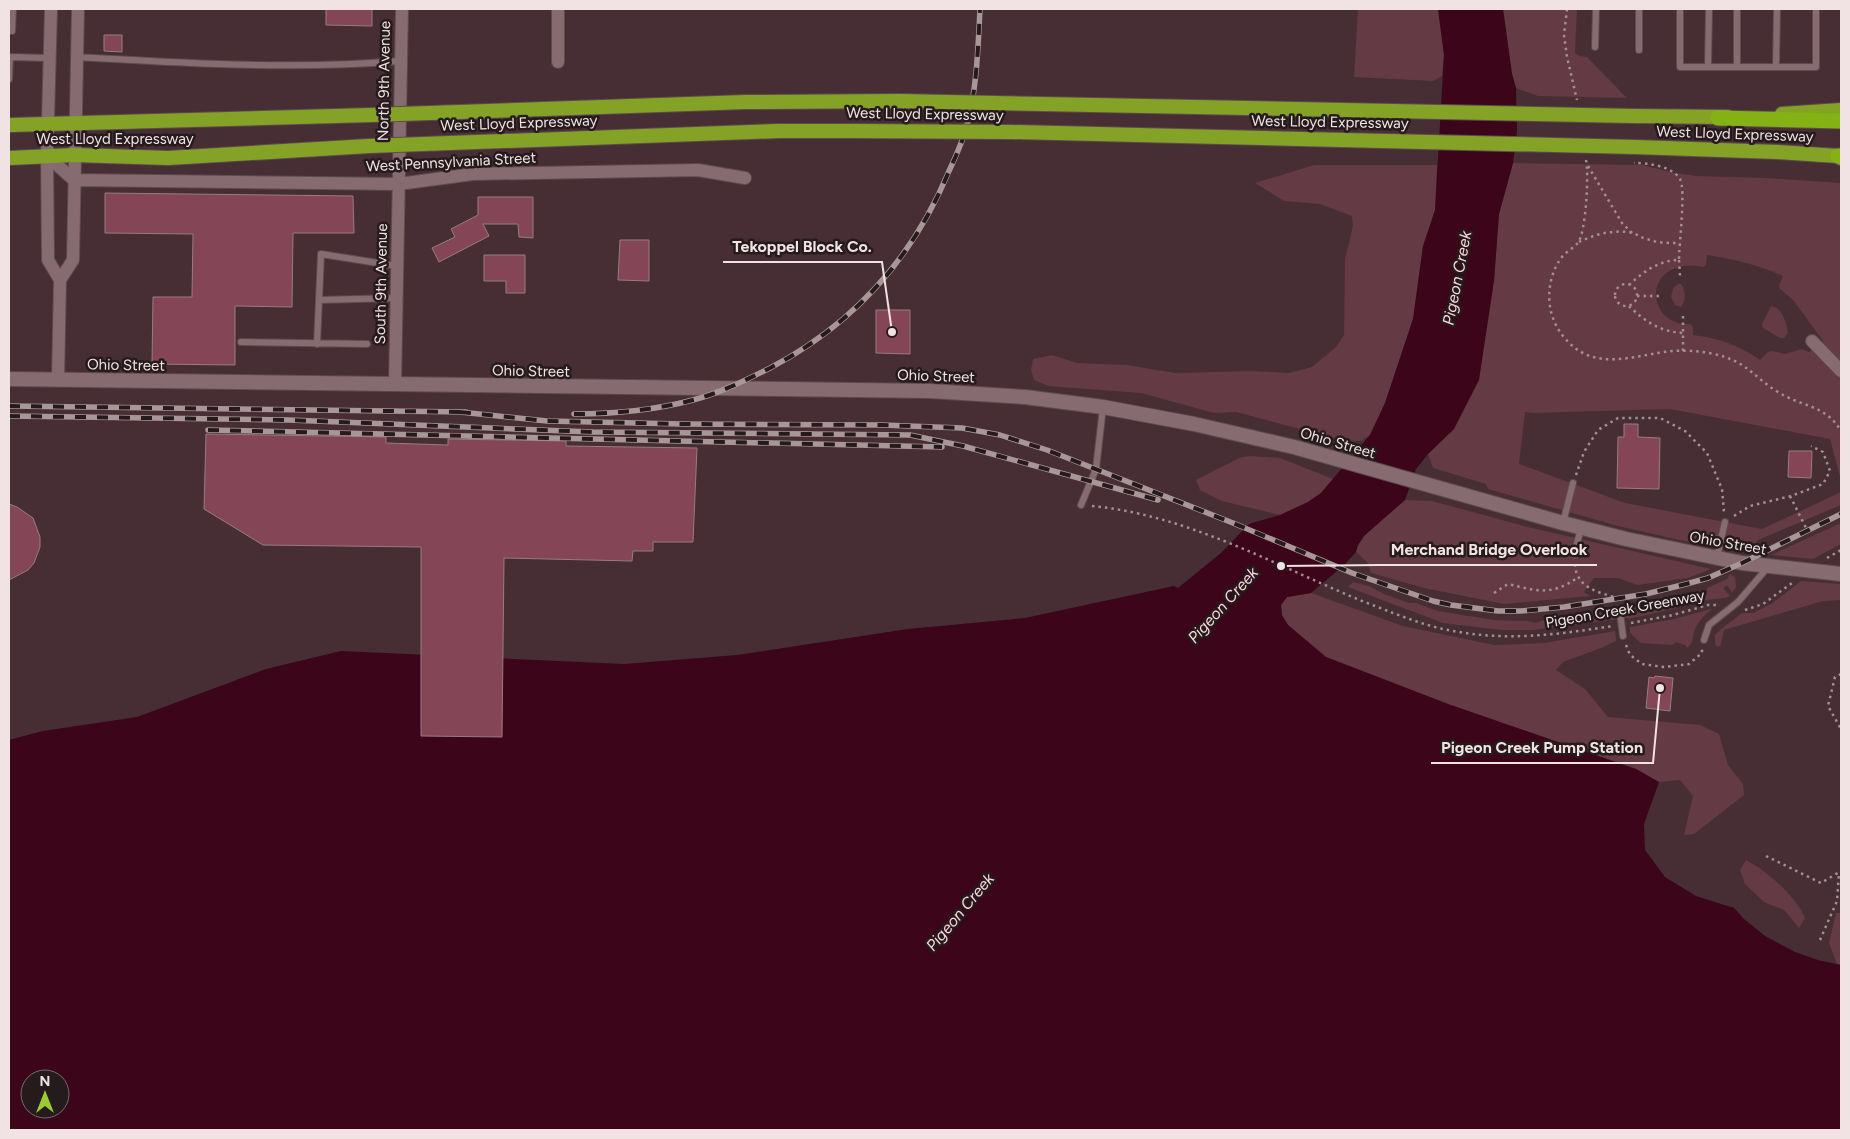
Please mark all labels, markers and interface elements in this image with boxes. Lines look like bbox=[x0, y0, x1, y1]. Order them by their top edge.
street label: North 9th Avenue bbox=[374, 21, 394, 141]
street label: West Lloyd Expressway bbox=[846, 104, 1004, 124]
street label: West Lloyd Expressway bbox=[440, 111, 598, 135]
street label: West Lloyd Expressway bbox=[1251, 112, 1409, 132]
street label: West Lloyd Expressway bbox=[1656, 122, 1814, 146]
street label: West Lloyd Expressway bbox=[36, 130, 194, 148]
street label: West Pennsylvania Street bbox=[365, 149, 537, 175]
street label: South 9th Avenue bbox=[371, 223, 391, 345]
water label: Pigeon Creek bbox=[1439, 228, 1476, 327]
callout: Tekoppel Block Co. bbox=[723, 231, 882, 262]
text: Tekoppel Block Co. bbox=[732, 237, 872, 256]
street label: Ohio Street bbox=[87, 355, 165, 375]
street label: Ohio Street bbox=[492, 361, 570, 381]
street label: Ohio Street bbox=[897, 366, 976, 386]
street label: Ohio Street bbox=[1298, 424, 1378, 462]
street label: Ohio Street bbox=[1688, 527, 1768, 559]
callout: Merchand Bridge Overlook bbox=[1380, 534, 1597, 565]
text: Merchand Bridge Overlook bbox=[1391, 540, 1588, 559]
water label: Pigeon Creek bbox=[1184, 562, 1263, 647]
street label: Pigeon Creek Greenway bbox=[1544, 586, 1706, 632]
callout: Pigeon Creek Pump Station bbox=[1431, 732, 1653, 763]
text: Pigeon Creek Pump Station bbox=[1441, 738, 1643, 757]
water label: Pigeon Creek bbox=[922, 868, 999, 955]
north arrow bbox=[20, 1069, 70, 1119]
text: N bbox=[40, 1073, 50, 1090]

